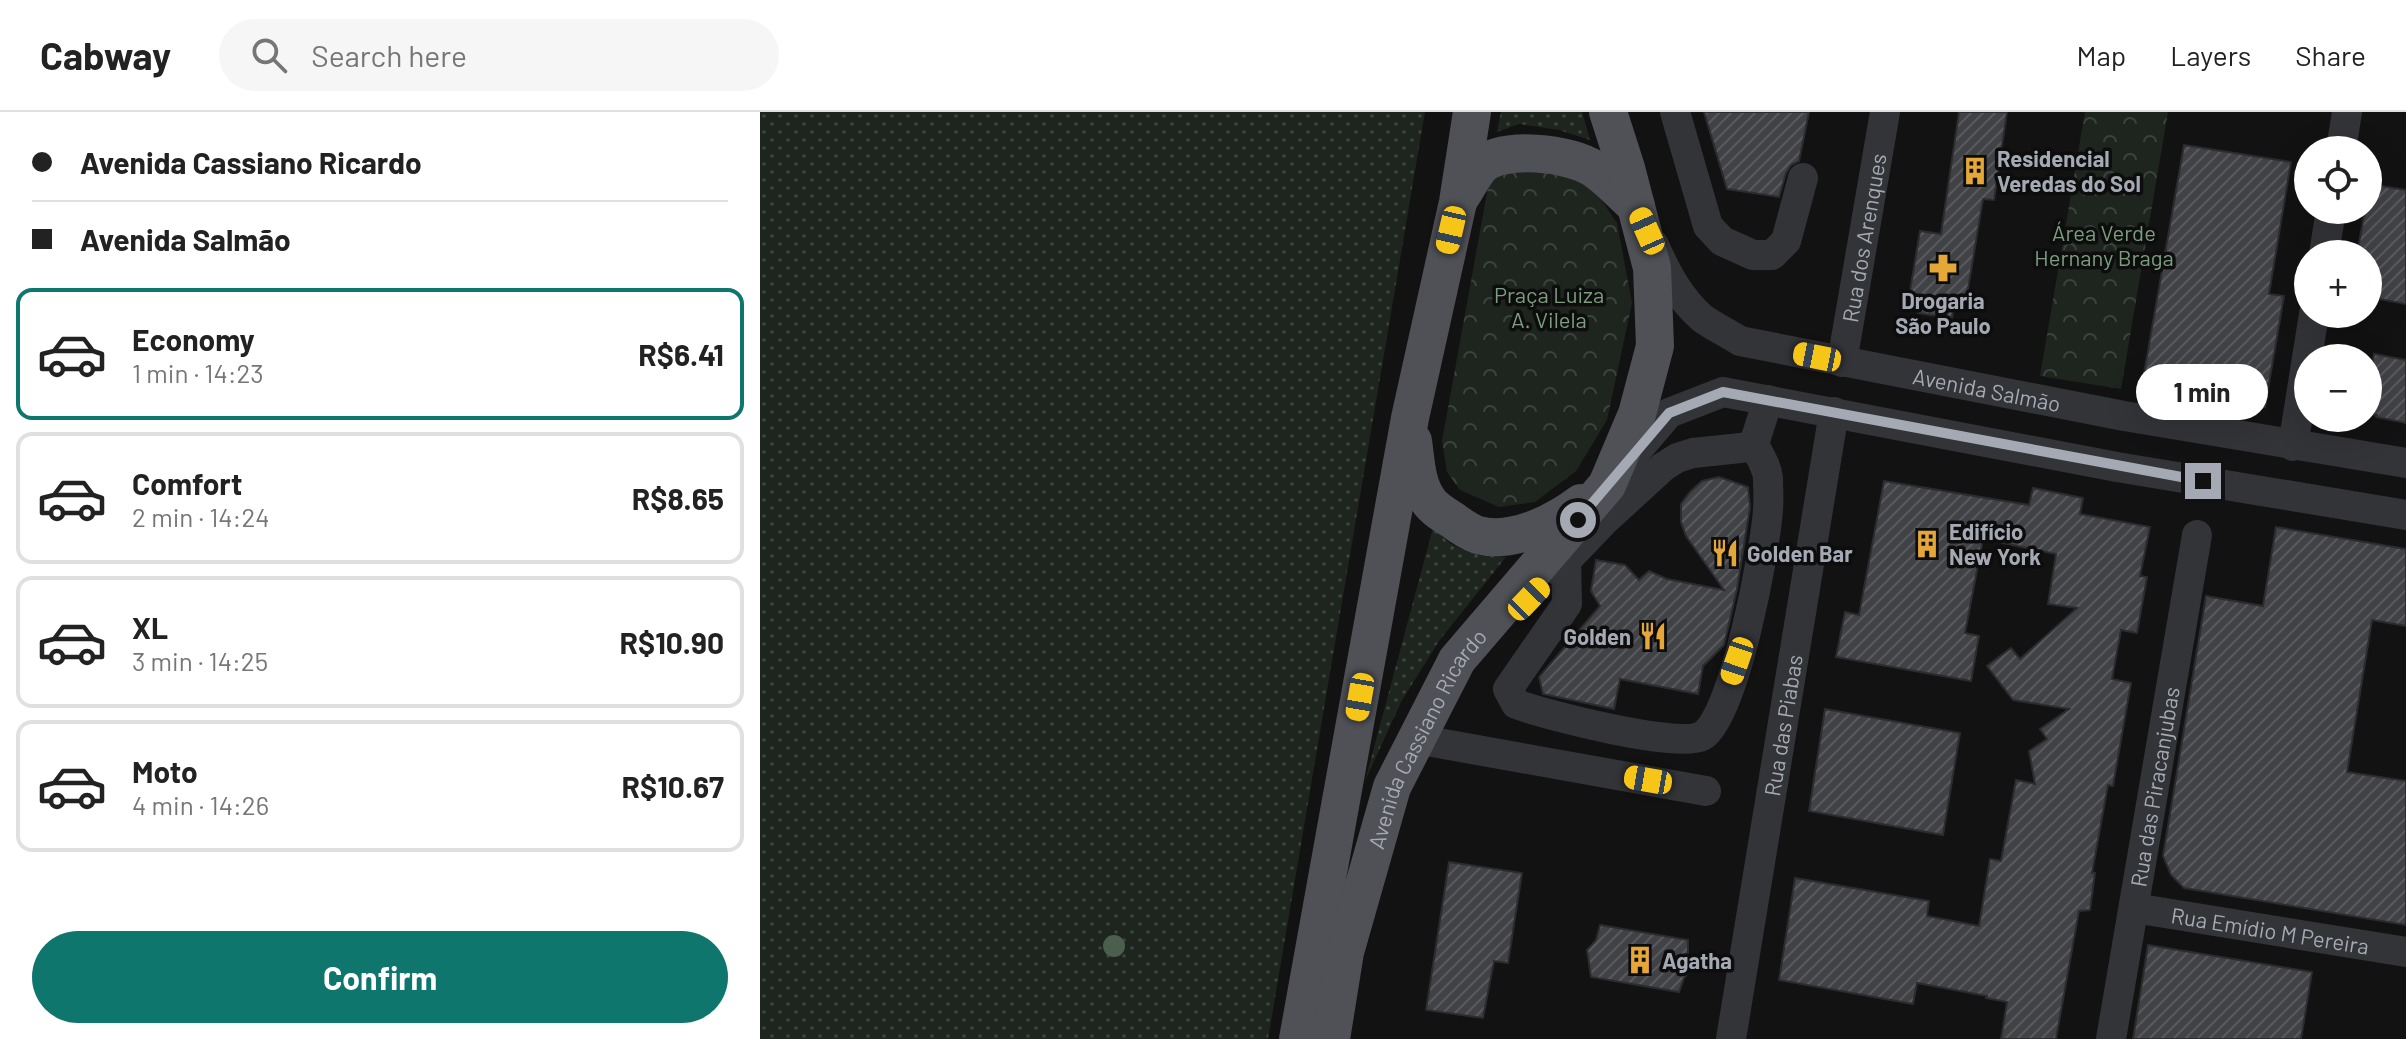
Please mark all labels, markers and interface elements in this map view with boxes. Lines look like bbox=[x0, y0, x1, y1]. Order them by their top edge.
search box bbox=[219, 19, 779, 91]
text: Cabway bbox=[40, 32, 171, 78]
icon: search bbox=[247, 33, 291, 77]
text: Search here bbox=[311, 37, 467, 73]
text: Map bbox=[2076, 38, 2126, 72]
text: Layers bbox=[2170, 38, 2251, 72]
text: Share bbox=[2295, 38, 2366, 72]
map controls bbox=[2294, 136, 2382, 432]
button: locate bbox=[2294, 136, 2382, 224]
text: Avenida Cassiano Ricardo bbox=[80, 144, 422, 180]
place label: Residencial Veredas do Sol bbox=[1997, 145, 2141, 196]
street label: Rua dos Arenques bbox=[1836, 151, 1891, 324]
building icon: Residencial Veredas do Sol bbox=[1960, 156, 1990, 186]
car bbox=[1434, 204, 1468, 256]
car bbox=[1626, 204, 1668, 258]
park label: Área Verde Hernany Braga bbox=[2034, 219, 2174, 270]
text: Avenida Salmão bbox=[80, 221, 291, 257]
button: + bbox=[2294, 240, 2382, 328]
pharmacy icon: Drogaria São Paulo bbox=[1928, 253, 1958, 283]
park label: Praça Luiza A. Vilela bbox=[1494, 281, 1604, 332]
place label: Drogaria São Paulo bbox=[1895, 287, 1991, 338]
icon: car bbox=[36, 318, 108, 390]
text: Economy bbox=[132, 321, 255, 357]
text: R$6.41 bbox=[638, 336, 724, 372]
car bbox=[1791, 341, 1843, 373]
button: − bbox=[2294, 344, 2382, 432]
text: 1 min · 14:23 bbox=[132, 357, 264, 388]
street label: Avenida Salmão bbox=[1911, 362, 2063, 416]
callout: 1 min bbox=[2137, 365, 2269, 421]
text: 1 min bbox=[2174, 376, 2230, 407]
icon: car bbox=[36, 462, 108, 534]
route end bbox=[2185, 463, 2221, 499]
text: Comfort bbox=[132, 465, 242, 501]
text: R$8.65 bbox=[632, 480, 724, 516]
text: 2 min · 14:24 bbox=[132, 501, 270, 532]
route start bbox=[1560, 502, 1596, 538]
place label: Edifício New York bbox=[1949, 518, 2041, 569]
building icon: Edifício New York bbox=[1912, 529, 1942, 559]
restaurant icon: Golden Bar bbox=[1710, 538, 1740, 568]
place label: Golden Bar bbox=[1747, 540, 1853, 566]
car bbox=[1504, 573, 1554, 625]
icon: car bbox=[36, 606, 108, 678]
text: XL bbox=[132, 609, 168, 645]
restaurant icon: Golden bbox=[1638, 621, 1668, 651]
street label: Avenida Cassiano Ricardo bbox=[1362, 623, 1491, 852]
place label: Golden bbox=[1563, 623, 1631, 649]
text: R$10.90 bbox=[620, 624, 724, 660]
car bbox=[1718, 634, 1756, 688]
text: 3 min · 14:25 bbox=[132, 645, 268, 676]
street label: Rua das Piabas bbox=[1758, 653, 1807, 798]
car bbox=[1344, 671, 1376, 723]
street label: Rua das Piracanjubas bbox=[2124, 685, 2184, 889]
icon: car bbox=[36, 750, 108, 822]
text: Moto bbox=[132, 753, 198, 789]
car bbox=[1622, 764, 1674, 796]
text: R$10.67 bbox=[622, 768, 724, 804]
text: 4 min · 14:26 bbox=[132, 789, 269, 820]
street label: Rua Emídio M Pereira bbox=[2169, 901, 2371, 959]
button: Confirm bbox=[32, 931, 728, 1023]
building icon: Agatha bbox=[1625, 945, 1655, 975]
place label: Agatha bbox=[1662, 947, 1732, 973]

